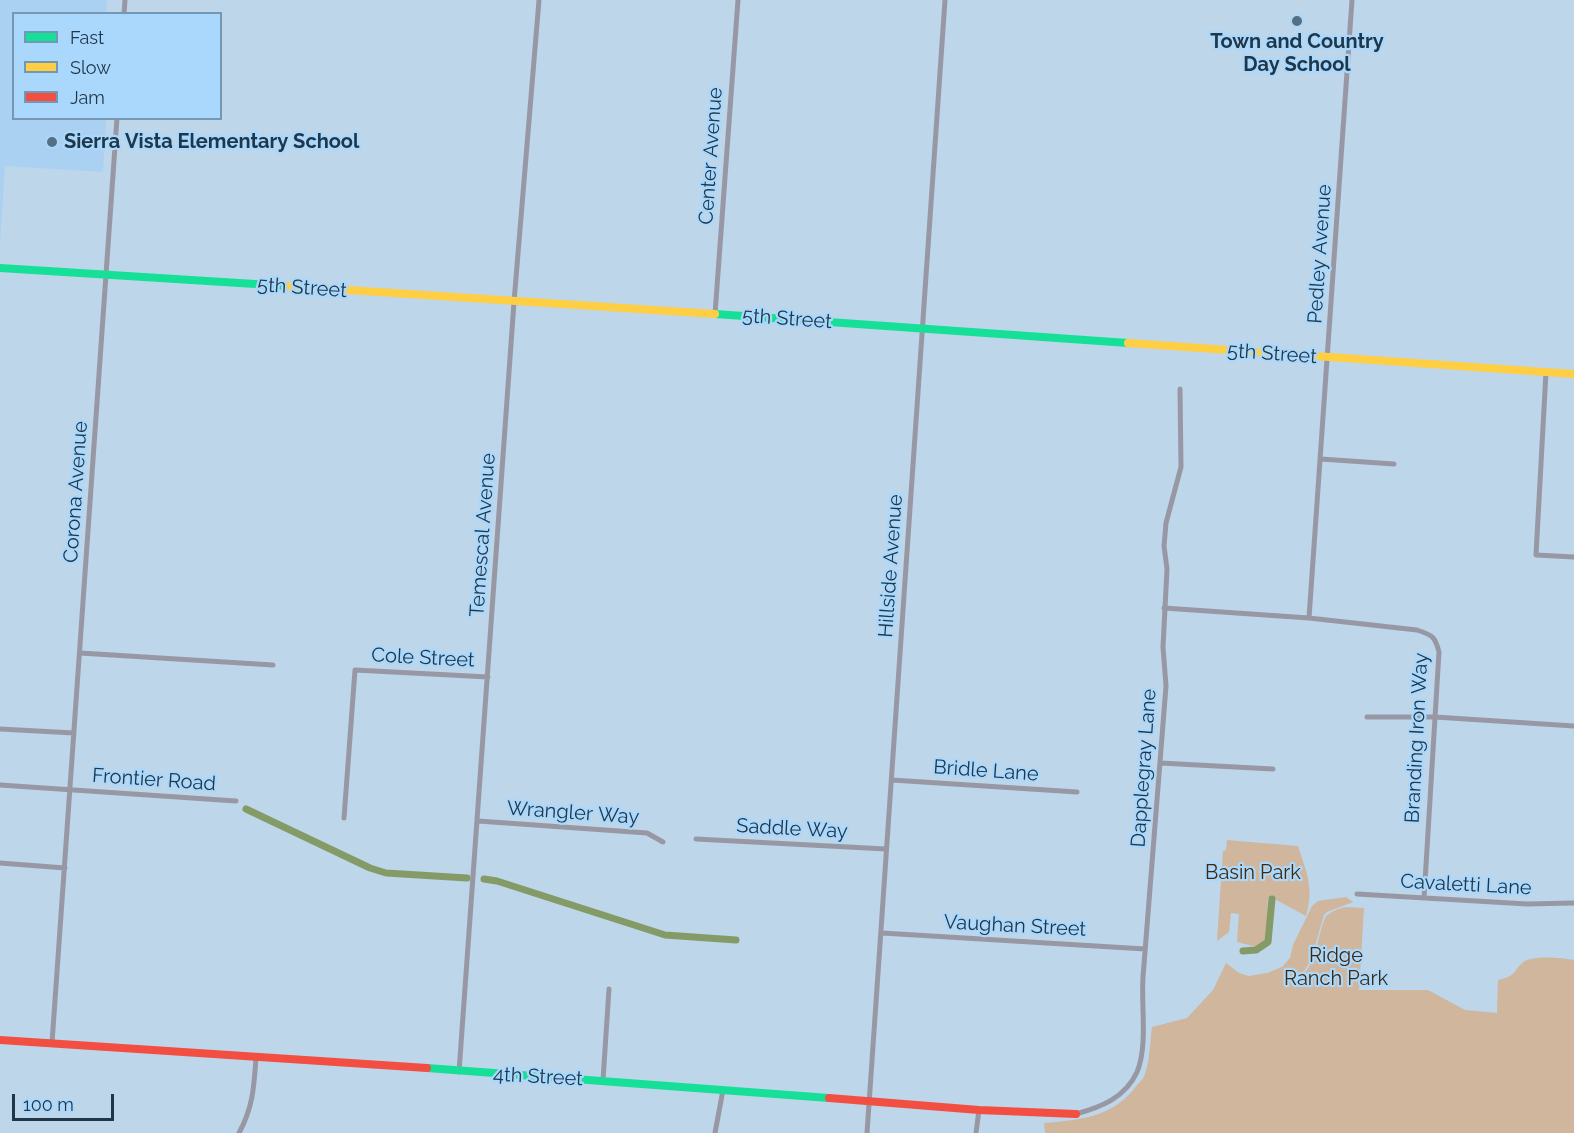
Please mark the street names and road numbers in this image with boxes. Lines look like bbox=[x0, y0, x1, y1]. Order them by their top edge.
street label: Center Avenue bbox=[694, 87, 728, 225]
street label: Pedley Avenue bbox=[1303, 184, 1337, 324]
street label: 5th Street bbox=[256, 273, 348, 303]
street label: 5th Street bbox=[741, 304, 833, 334]
street label: 5th Street bbox=[1226, 339, 1318, 369]
street label: Corona Avenue bbox=[59, 420, 93, 564]
street label: Temescal Avenue bbox=[465, 452, 501, 618]
street label: Hillside Avenue bbox=[874, 494, 908, 638]
street label: Cole Street bbox=[371, 643, 475, 673]
street label: Branding Iron Way bbox=[1401, 652, 1433, 824]
street label: Dapplegray Lane bbox=[1126, 688, 1162, 848]
street label: Bridle Lane bbox=[933, 755, 1039, 787]
street label: Frontier Road bbox=[91, 764, 217, 796]
street label: Wrangler Way bbox=[506, 796, 640, 830]
street label: Saddle Way bbox=[736, 814, 848, 844]
street label: Cavaletti Lane bbox=[1400, 870, 1532, 900]
street label: Vaughan Street bbox=[943, 910, 1087, 942]
street label: 4th Street bbox=[493, 1063, 583, 1091]

